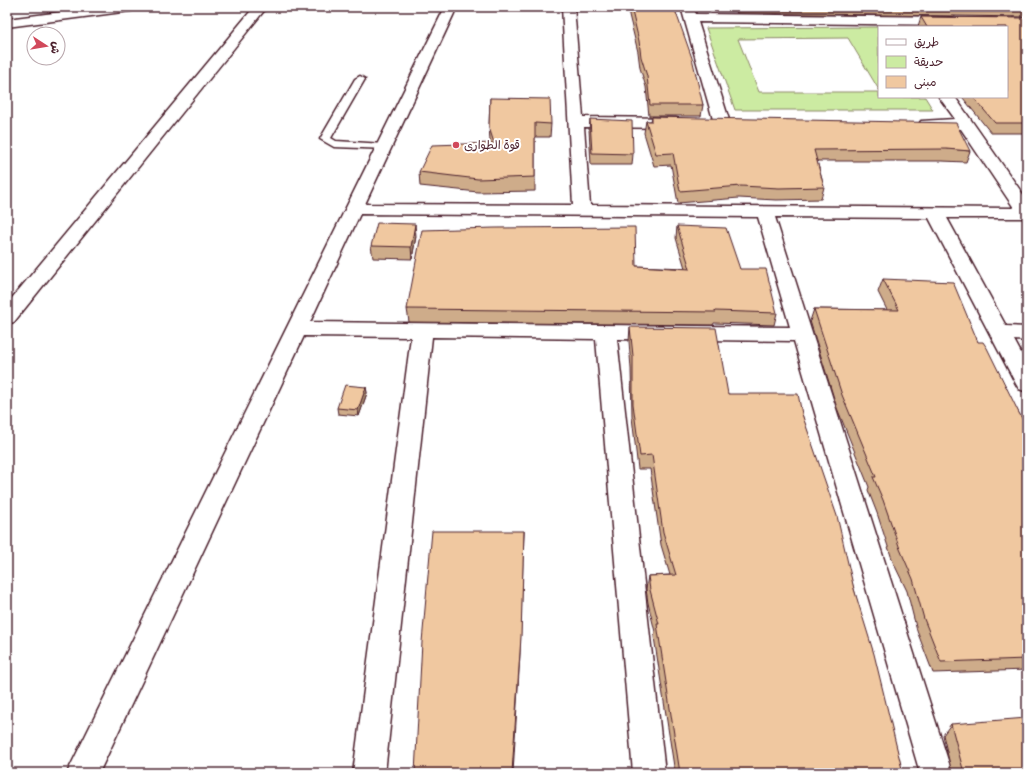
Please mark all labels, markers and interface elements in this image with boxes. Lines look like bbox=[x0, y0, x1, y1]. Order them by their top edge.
north arrow bbox=[26, 26, 66, 66]
legend bbox=[878, 26, 1008, 98]
text: طريق bbox=[914, 34, 939, 50]
text: ش bbox=[48, 41, 64, 55]
text: حديقة bbox=[914, 54, 943, 70]
text: مبنى bbox=[914, 74, 937, 90]
place label: قوة الطواری bbox=[464, 137, 520, 153]
marker: قوة الطواری bbox=[451, 140, 461, 150]

